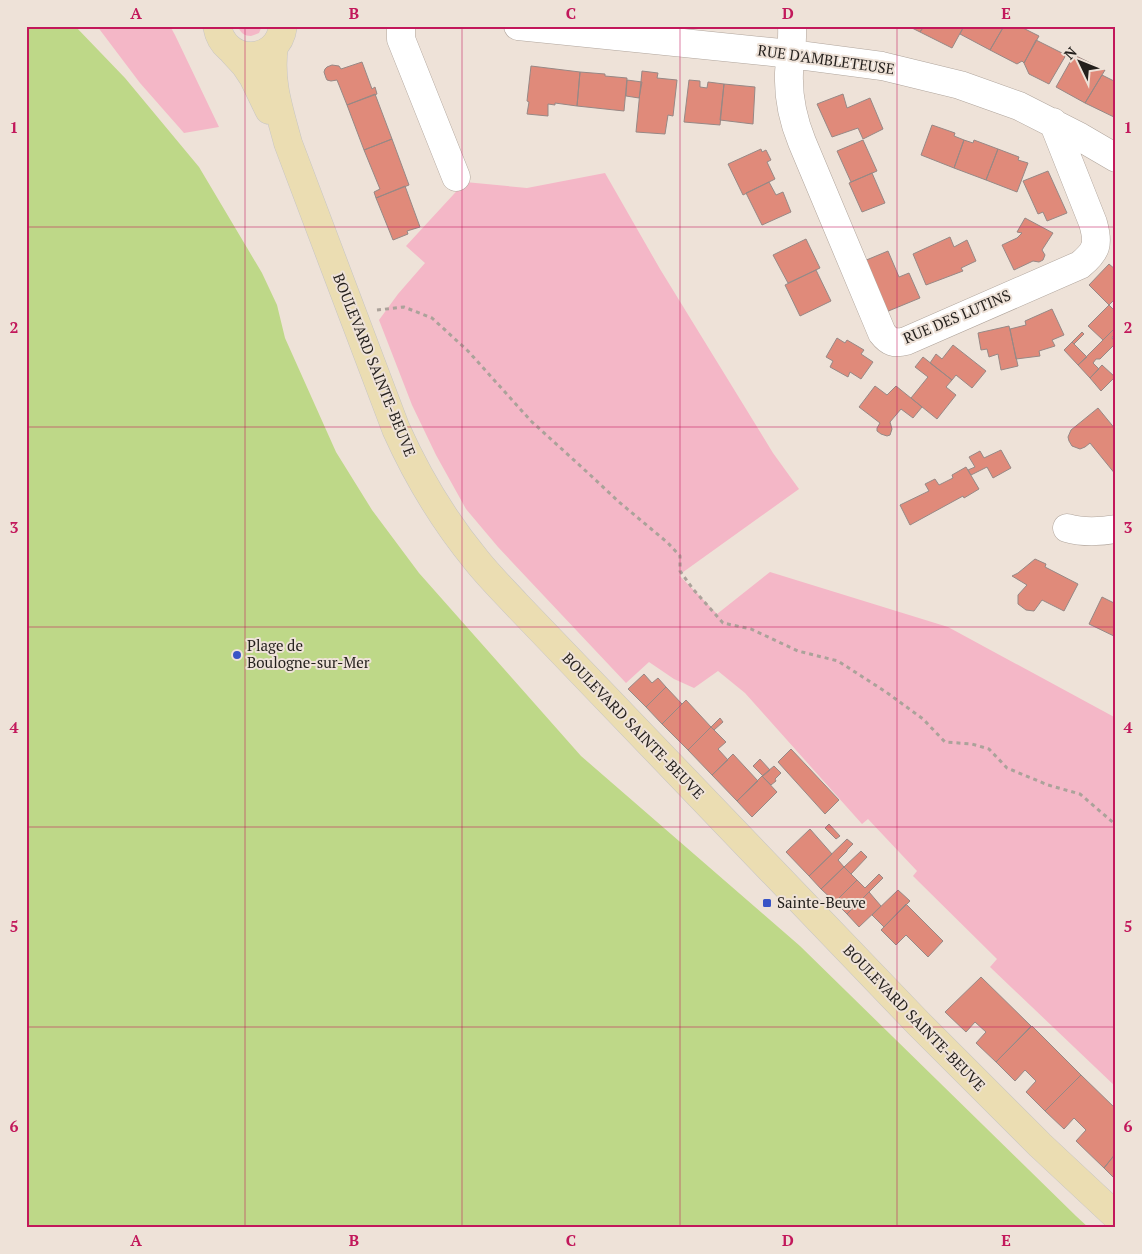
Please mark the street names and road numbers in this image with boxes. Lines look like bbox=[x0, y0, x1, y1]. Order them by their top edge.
street label: RUE D'AMBLETEUSE bbox=[756, 40, 896, 79]
street label: BOULEVARD SAINTE-BEUVE bbox=[329, 270, 421, 459]
street label: RUE DES LUTINS bbox=[900, 284, 1013, 348]
street label: BOULEVARD SAINTE-BEUVE bbox=[558, 648, 709, 803]
street label: BOULEVARD SAINTE-BEUVE bbox=[839, 940, 990, 1095]

